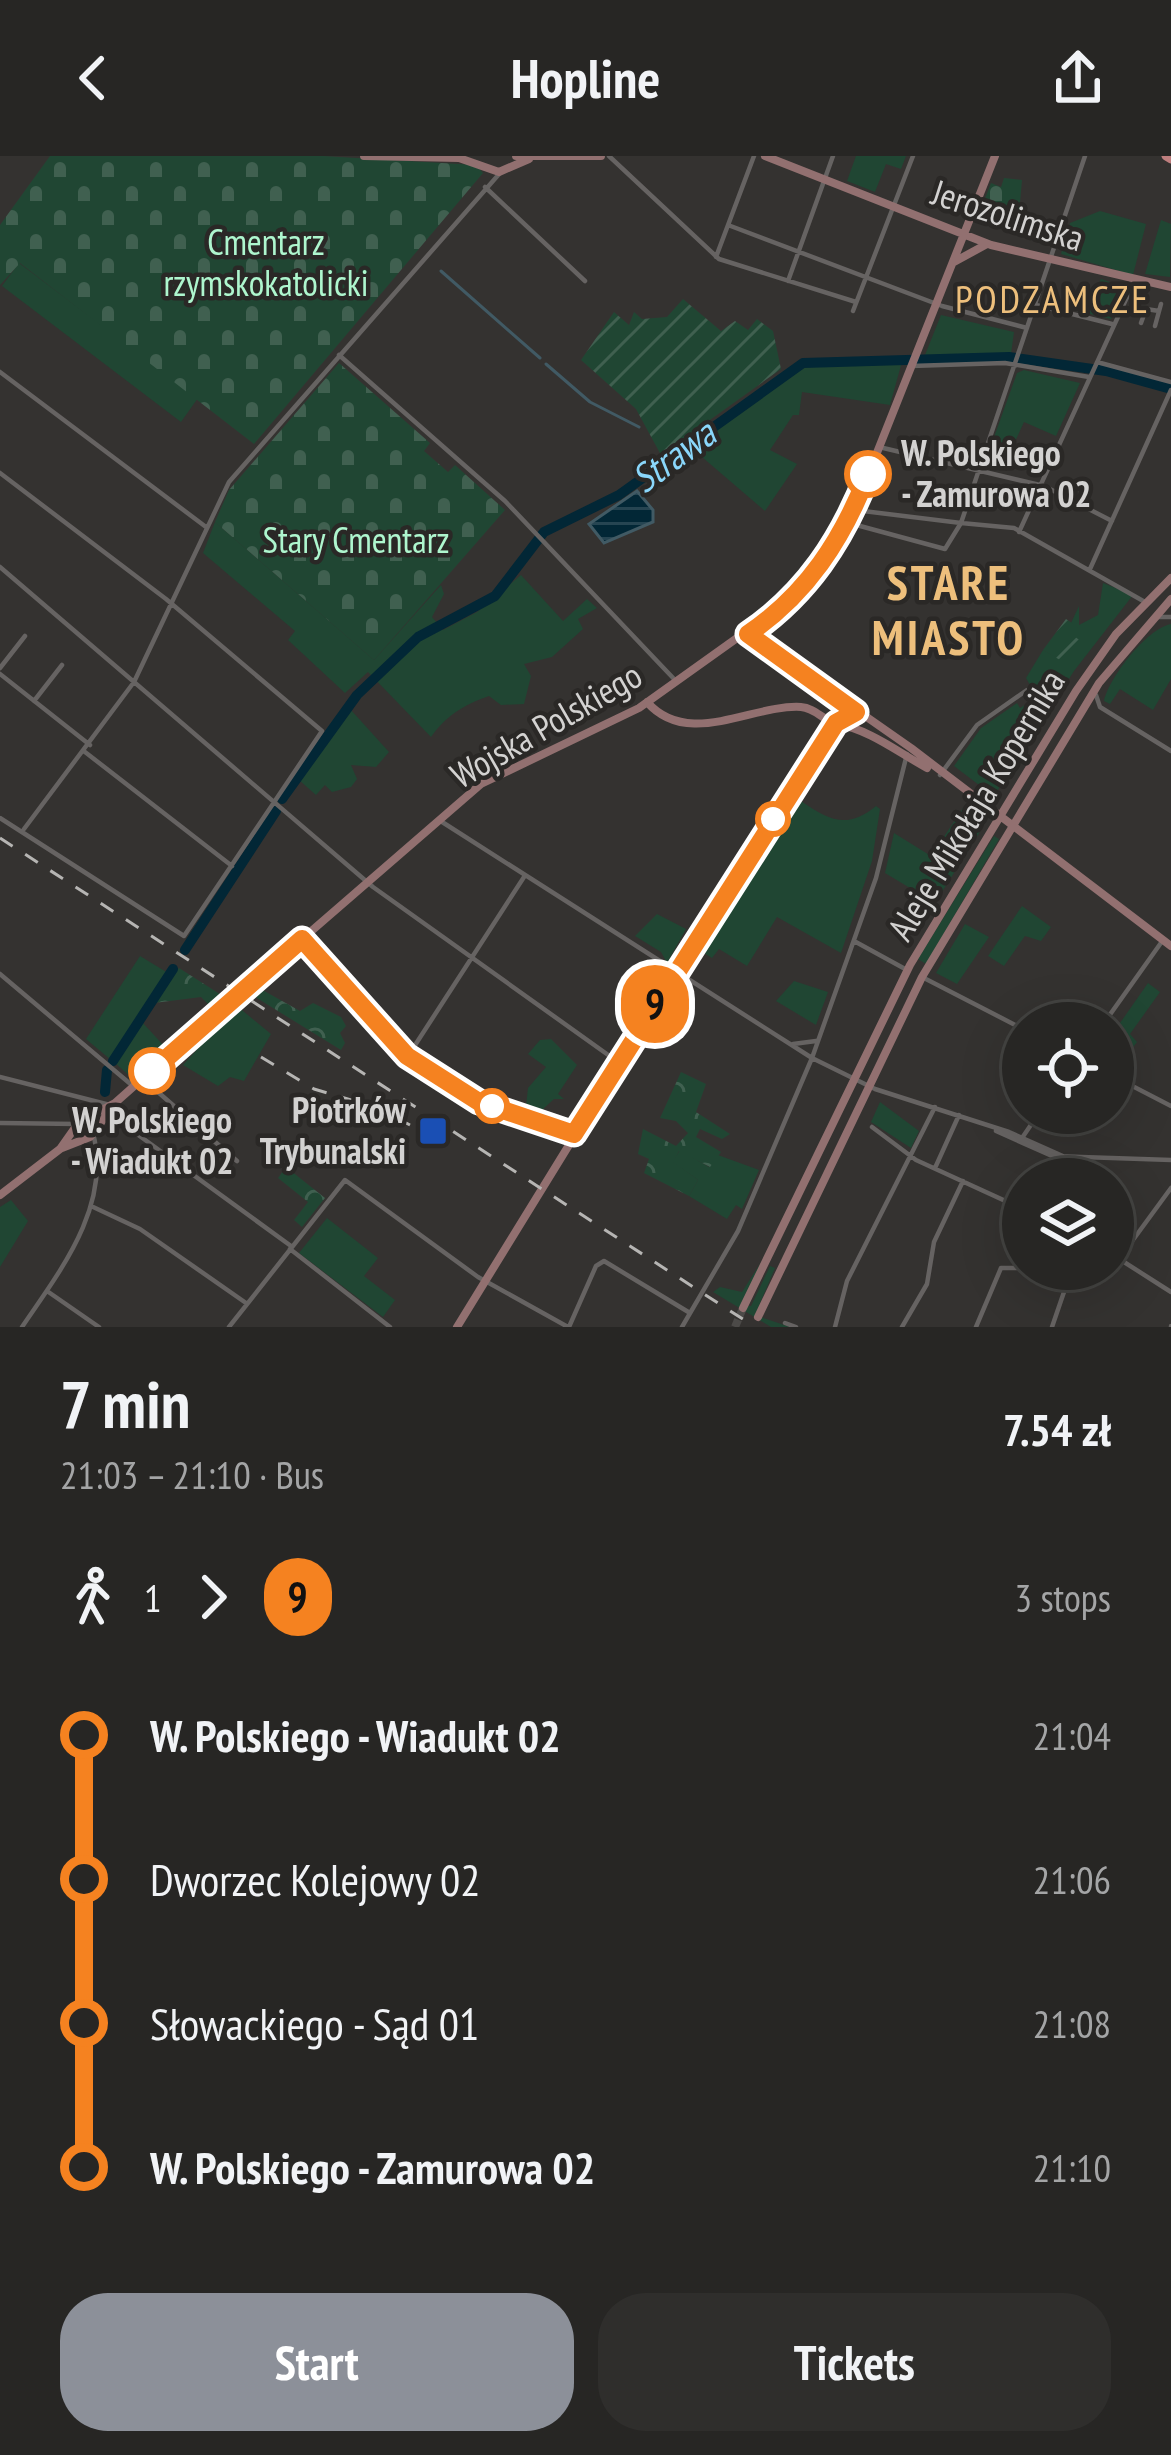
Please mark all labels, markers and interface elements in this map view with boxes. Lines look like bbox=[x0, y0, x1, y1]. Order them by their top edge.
text: Hopline bbox=[511, 43, 660, 113]
icon: back bbox=[60, 45, 126, 111]
icon: share bbox=[1045, 45, 1111, 111]
street label: Jerozolimska bbox=[925, 168, 1090, 261]
park label: Cmentarz rzymskokatolicki bbox=[163, 218, 369, 306]
district label: PODZAMCZE bbox=[955, 273, 1151, 324]
water label: Strawa bbox=[620, 406, 727, 503]
place label: W. Polskiego - Zamurowa 02 bbox=[900, 429, 1092, 517]
marker: W. Polskiego - Zamurowa 02 bbox=[846, 452, 890, 496]
park label: Stary Cmentarz bbox=[263, 516, 449, 563]
district label: STARE MIASTO bbox=[872, 551, 1026, 668]
street label: Wojska Polskiego bbox=[442, 651, 650, 798]
street label: Aleje Mikołaja Kopernika bbox=[876, 661, 1075, 949]
unlabelled marker bbox=[757, 803, 789, 835]
line badge: 9 bbox=[616, 965, 694, 1043]
text: 9 bbox=[645, 976, 665, 1031]
map controls bbox=[1002, 1002, 1134, 1290]
button: locate bbox=[1002, 1002, 1134, 1134]
marker: W. Polskiego - Wiadukt 02 bbox=[130, 1049, 174, 1093]
place label: Piotrków Trybunalski bbox=[260, 1086, 407, 1174]
unlabelled marker bbox=[476, 1090, 508, 1122]
place label: W. Polskiego - Wiadukt 02 bbox=[71, 1096, 233, 1184]
marker: Piotrków Trybunalski bbox=[417, 1115, 449, 1147]
button: layers bbox=[1002, 1158, 1134, 1290]
text: 7 min bbox=[60, 1361, 190, 1446]
text: 7.54 zł bbox=[1003, 1400, 1111, 1458]
text: 21:03 – 21:10 · Bus bbox=[60, 1449, 324, 1500]
icon: walk bbox=[60, 1564, 126, 1630]
icon: forward bbox=[180, 1564, 246, 1630]
text: 9 bbox=[288, 1569, 308, 1624]
text: 1 bbox=[144, 1572, 162, 1623]
text: 3 stops bbox=[1015, 1572, 1111, 1623]
text: W. Polskiego - Wiadukt 02 bbox=[150, 1706, 561, 1764]
text: 21:04 bbox=[1033, 1710, 1111, 1761]
text: Dworzec Kolejowy 02 bbox=[150, 1850, 480, 1908]
text: 21:06 bbox=[1033, 1854, 1111, 1905]
text: Słowackiego - Sąd 01 bbox=[150, 1994, 479, 2052]
text: 21:08 bbox=[1033, 1998, 1111, 2049]
text: W. Polskiego - Zamurowa 02 bbox=[150, 2138, 595, 2196]
text: 21:10 bbox=[1033, 2142, 1111, 2193]
button: Start bbox=[60, 2293, 574, 2431]
button: Tickets bbox=[598, 2293, 1111, 2431]

